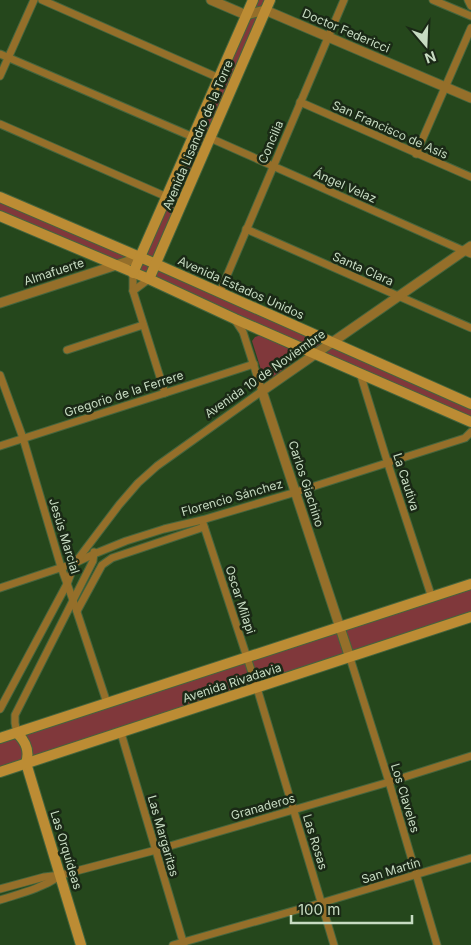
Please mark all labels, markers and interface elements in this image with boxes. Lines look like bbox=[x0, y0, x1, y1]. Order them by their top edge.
street label: Doctor Federicci bbox=[300, 5, 392, 56]
north arrow bbox=[401, 20, 451, 70]
text: N bbox=[423, 48, 438, 68]
street label: Avenida Lisandro de la Torre bbox=[159, 58, 236, 212]
street label: San Francisco de Asís bbox=[330, 97, 450, 162]
street label: Concilia bbox=[255, 118, 286, 166]
street label: Ángel Velaz bbox=[312, 165, 379, 206]
street label: Santa Clara bbox=[330, 248, 396, 289]
street label: Avenida Estados Unidos bbox=[176, 253, 307, 322]
street label: Almafuerte bbox=[22, 255, 86, 288]
street label: Avenida 10 de Noviembre bbox=[202, 326, 328, 421]
street label: Gregorio de la Ferrere bbox=[62, 367, 185, 420]
street label: Carlos Giachino bbox=[285, 439, 327, 529]
street label: La Cautiva bbox=[390, 451, 423, 513]
street label: Florencio Sánchez bbox=[179, 476, 284, 519]
street label: Jesús Marcial bbox=[46, 496, 83, 575]
street label: Oscar Milapi bbox=[222, 564, 259, 636]
street label: Avenida Rivadavia bbox=[181, 660, 283, 706]
street label: Los Claveles bbox=[388, 761, 423, 834]
street label: Granaderos bbox=[229, 790, 297, 823]
street label: Las Margaritas bbox=[145, 793, 182, 878]
street label: Las Orquídeas bbox=[47, 809, 86, 891]
street label: Las Rosas bbox=[300, 812, 331, 871]
street label: San Martín bbox=[359, 854, 422, 887]
scale bar bbox=[291, 892, 412, 924]
text: 100 m bbox=[298, 900, 340, 919]

